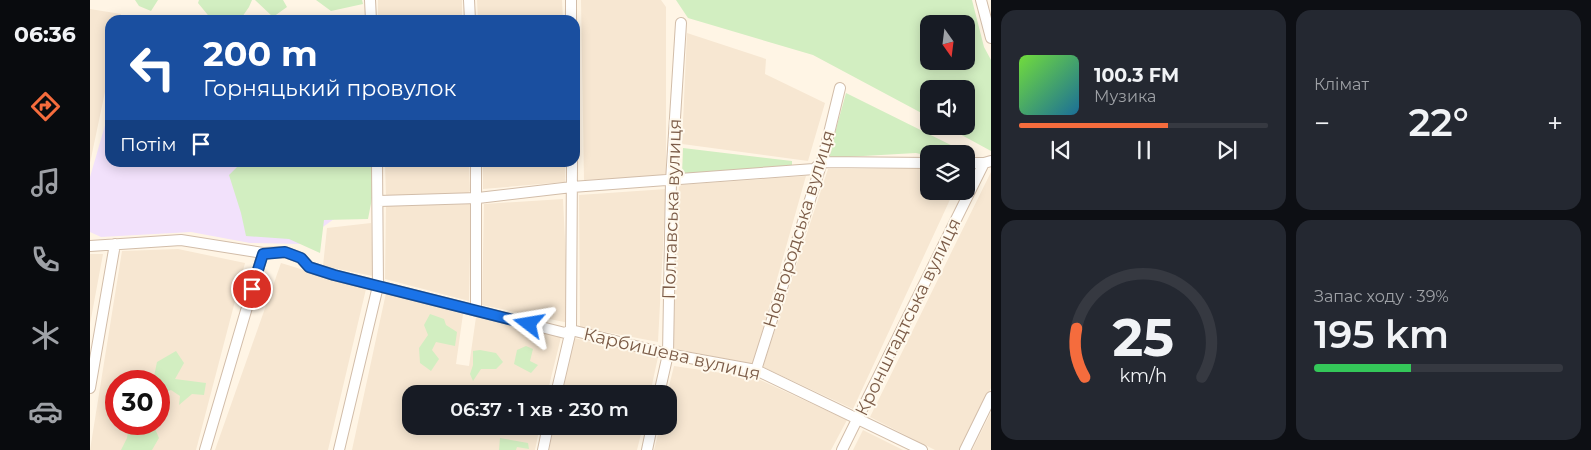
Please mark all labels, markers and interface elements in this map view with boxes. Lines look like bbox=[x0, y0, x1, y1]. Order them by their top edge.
north arrow bbox=[920, 15, 975, 70]
map controls bbox=[920, 15, 975, 200]
text: 06:36 bbox=[14, 21, 76, 48]
text: 200 m bbox=[203, 32, 318, 75]
icon: left bbox=[120, 35, 185, 100]
text: 100.3 FM bbox=[1094, 64, 1179, 87]
text: Горняцький провулок bbox=[203, 75, 456, 102]
text: Клімат bbox=[1314, 75, 1369, 94]
button: sound bbox=[920, 80, 975, 135]
text: Музика bbox=[1094, 87, 1156, 106]
icon: directions bbox=[28, 89, 63, 124]
text: 22° bbox=[1408, 99, 1469, 146]
text: − bbox=[1314, 106, 1330, 140]
text: + bbox=[1547, 106, 1563, 140]
street label: Полтавська вулиця bbox=[658, 118, 686, 300]
street label: Новгородська вулиця bbox=[758, 128, 840, 330]
icon: arrive bbox=[187, 130, 215, 158]
text: Потім bbox=[120, 133, 177, 156]
icon: previous bbox=[1047, 136, 1075, 164]
icon: pause bbox=[1130, 136, 1158, 164]
icon: next bbox=[1213, 136, 1241, 164]
button: layers bbox=[920, 145, 975, 200]
icon: music bbox=[28, 165, 63, 200]
street label: Кронштадтська вулиця bbox=[850, 215, 966, 419]
icon: phone bbox=[28, 242, 63, 277]
pin bbox=[231, 268, 273, 310]
icon: arrive bbox=[238, 275, 266, 303]
text: Запас ходу · 39% bbox=[1314, 287, 1449, 306]
position arrow bbox=[502, 297, 554, 349]
text: 25 bbox=[1113, 306, 1174, 369]
text: 195 km bbox=[1314, 311, 1449, 358]
icon: climate bbox=[28, 318, 63, 353]
street label: Карбишева вулиця bbox=[581, 323, 763, 385]
text: km/h bbox=[1120, 365, 1167, 386]
speed limit sign: 30 bbox=[105, 370, 170, 435]
icon: car bbox=[28, 394, 63, 429]
text: 06:37 · 1 хв · 230 m bbox=[450, 398, 629, 421]

